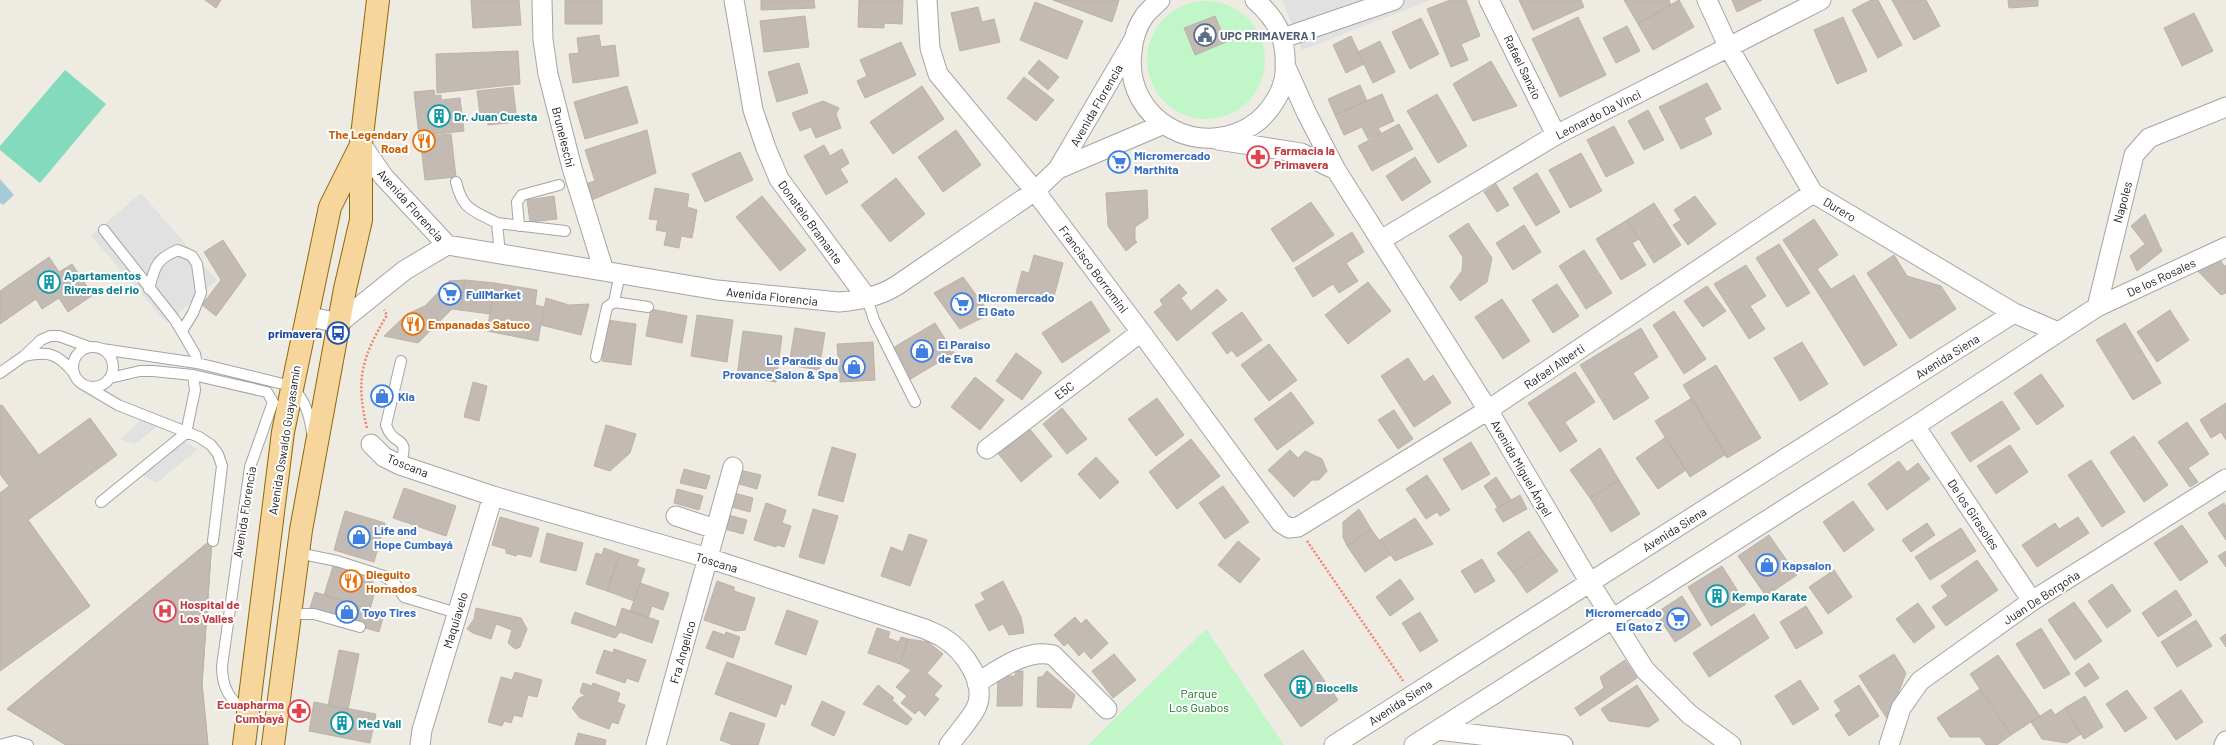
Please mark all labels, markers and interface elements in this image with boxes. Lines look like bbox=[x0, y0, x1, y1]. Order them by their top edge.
public building icon: UPC PRIMAVERA 1 bbox=[1192, 22, 1218, 48]
place label: UPC PRIMAVERA 1 bbox=[1220, 28, 1315, 42]
street label: Rafael Sanzio bbox=[1501, 33, 1545, 101]
street label: Avenida Florencia bbox=[1067, 62, 1125, 148]
street label: Leonardo Da Vinci bbox=[1553, 86, 1643, 142]
building icon: Dr. Juan Cuesta bbox=[426, 103, 452, 129]
street label: Bruneleschi bbox=[550, 105, 578, 169]
place label: Dr. Juan Cuesta bbox=[454, 109, 537, 123]
place label: The Legendary Road bbox=[328, 127, 408, 155]
restaurant icon: The Legendary Road bbox=[411, 128, 437, 154]
place label: Farmacia la Primavera bbox=[1274, 143, 1335, 171]
pharmacy icon: Farmacia la Primavera bbox=[1245, 144, 1271, 170]
place label: Micromercado Marthita bbox=[1134, 148, 1211, 176]
supermarket icon: Micromercado Marthita bbox=[1106, 149, 1132, 175]
street label: Avenida Florencia bbox=[375, 166, 447, 244]
street label: Donatelo Bramante bbox=[776, 177, 846, 267]
street label: Napoles bbox=[2110, 180, 2134, 224]
street label: Durero bbox=[1821, 194, 1859, 224]
street label: Francisco Borromini bbox=[1057, 223, 1131, 315]
street label: De los Rosales bbox=[2124, 255, 2198, 299]
place label: Apartamentos Riveras del rio bbox=[64, 268, 141, 296]
building icon: Apartamentos Riveras del rio bbox=[36, 269, 62, 295]
supermarket icon: FullMarket bbox=[437, 281, 463, 307]
street label: Avenida Florencia bbox=[725, 284, 819, 308]
place label: FullMarket bbox=[466, 287, 521, 301]
place label: Micromercado El Gato bbox=[978, 290, 1055, 318]
supermarket icon: Micromercado El Gato bbox=[949, 291, 975, 317]
restaurant icon: Empanadas Satuco bbox=[400, 311, 426, 337]
place label: Empanadas Satuco bbox=[428, 317, 530, 331]
bus stop icon: primavera bbox=[325, 320, 351, 346]
place label: primavera bbox=[268, 326, 322, 340]
street label: Avenida Siena bbox=[1913, 331, 1981, 381]
place label: El Paraiso de Eva bbox=[938, 337, 991, 365]
shop icon: El Paraiso de Eva bbox=[909, 338, 935, 364]
street label: Rafael Alberti bbox=[1521, 341, 1587, 391]
place label: Le Paradis du Provance Salon & Spa bbox=[723, 353, 838, 381]
shop icon: Le Paradis du Provance Salon & Spa bbox=[841, 354, 867, 380]
street label: Avenida Oswaldo Guayasamín bbox=[265, 364, 303, 516]
street label: E5C bbox=[1052, 378, 1076, 402]
shop icon: Kia bbox=[369, 383, 395, 409]
place label: Kia bbox=[398, 389, 415, 403]
street label: Avenida Miguel Ángel bbox=[1489, 417, 1555, 519]
street label: Toscana bbox=[385, 450, 431, 480]
street label: Avenida Florencia bbox=[230, 465, 258, 559]
street label: De los Girasoles bbox=[1945, 476, 2003, 552]
street label: Avenida Siena bbox=[1640, 504, 1708, 554]
place label: Life and Hope Cumbayá bbox=[374, 523, 453, 551]
shop icon: Life and Hope Cumbayá bbox=[346, 524, 372, 550]
street label: Toscana bbox=[694, 549, 740, 575]
shop icon: Kapsalon bbox=[1754, 552, 1780, 578]
place label: Kapsalon bbox=[1782, 558, 1831, 572]
place label: Dieguito Hornados bbox=[366, 567, 417, 595]
street label: Juan De Borgoña bbox=[2000, 567, 2082, 627]
restaurant icon: Dieguito Hornados bbox=[338, 568, 364, 594]
building icon: Kempo Karate bbox=[1704, 583, 1730, 609]
place label: Kempo Karate bbox=[1732, 589, 1808, 603]
street label: Maquiavelo bbox=[440, 590, 470, 650]
place label: Hospital de Los Valles bbox=[180, 597, 240, 625]
hospital icon: Hospital de Los Valles bbox=[152, 598, 178, 624]
shop icon: Toyo Tires bbox=[334, 599, 360, 625]
place label: Toyo Tires bbox=[362, 605, 416, 619]
place label: Micromercado El Gato Z bbox=[1586, 605, 1662, 633]
supermarket icon: Micromercado El Gato Z bbox=[1665, 606, 1691, 632]
street label: Fra Angelico bbox=[666, 619, 698, 685]
building icon: Biocells bbox=[1288, 674, 1314, 700]
street label: Avenida Siena bbox=[1366, 676, 1434, 728]
place label: Biocells bbox=[1316, 680, 1358, 694]
park label: Parque Los Guabos bbox=[1169, 686, 1229, 714]
place label: Ecuapharma Cumbayá bbox=[217, 697, 284, 725]
pharmacy icon: Ecuapharma Cumbayá bbox=[286, 698, 312, 724]
building icon: Med Vall bbox=[329, 710, 355, 736]
place label: Med Vall bbox=[358, 716, 401, 730]

